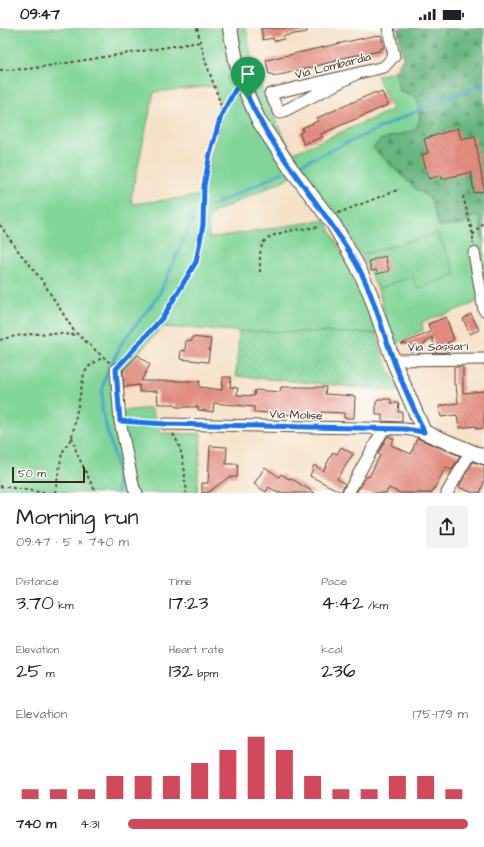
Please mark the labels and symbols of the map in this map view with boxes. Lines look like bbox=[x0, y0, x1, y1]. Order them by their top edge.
street label: Via Lombardia bbox=[293, 48, 373, 84]
pin bbox=[231, 57, 265, 98]
street label: Via Sassari bbox=[408, 338, 469, 356]
street label: Via Molise bbox=[269, 406, 323, 424]
scale bar bbox=[12, 465, 85, 484]

